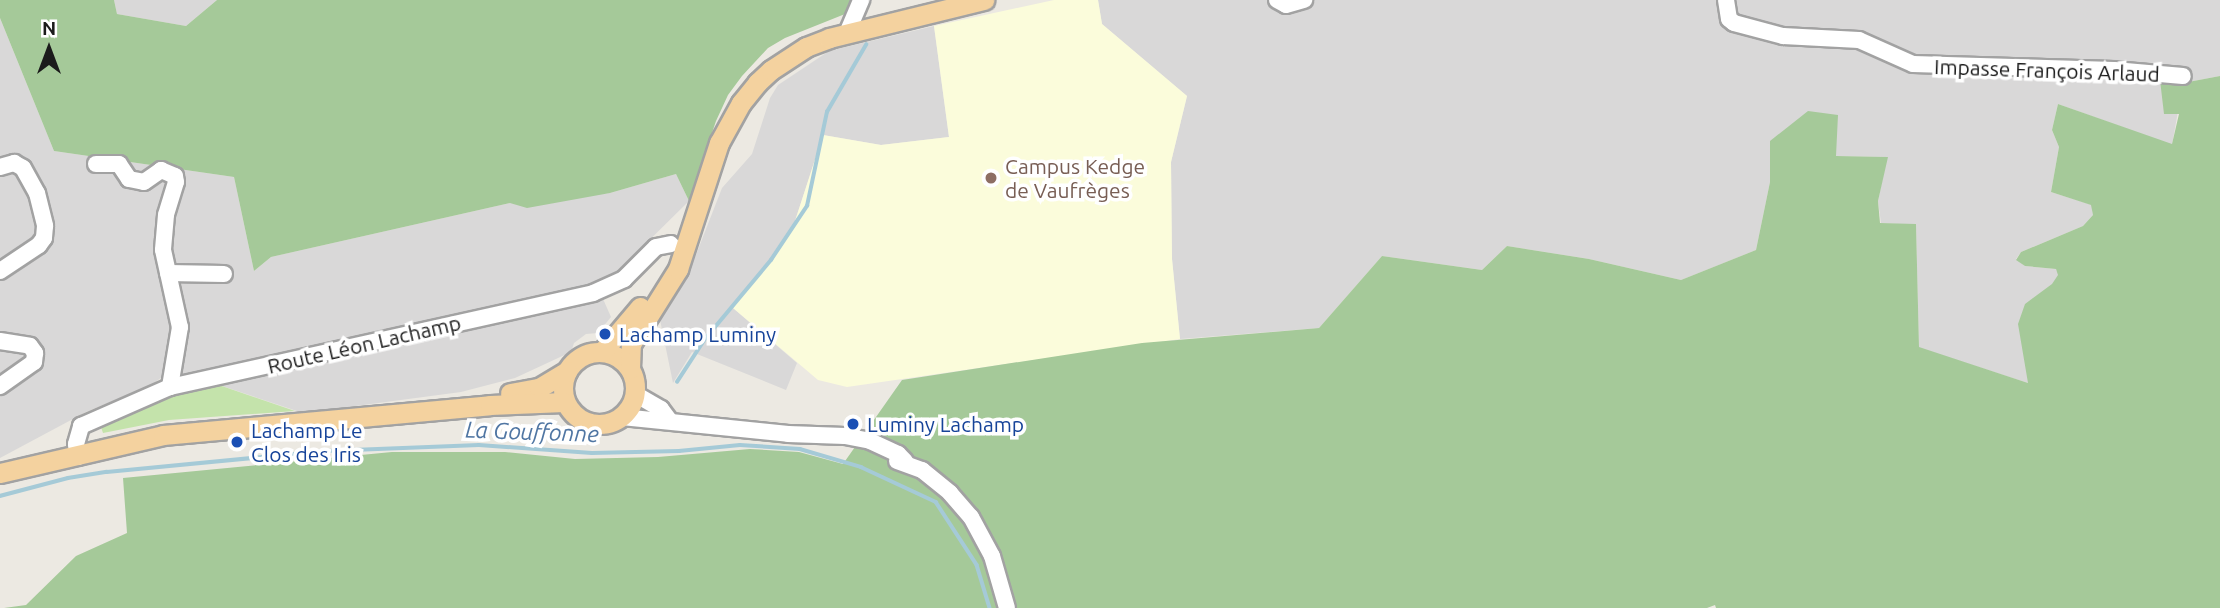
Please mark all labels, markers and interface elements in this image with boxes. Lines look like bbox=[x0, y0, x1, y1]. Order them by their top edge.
north arrow bbox=[14, 14, 84, 84]
text: N bbox=[42, 17, 56, 39]
street label: Impasse François Arlaud bbox=[1934, 53, 2160, 87]
place label: Campus Kedge de Vaufrèges bbox=[1005, 153, 1145, 203]
marker: Campus Kedge de Vaufrèges bbox=[983, 170, 999, 186]
street label: Route Léon Lachamp bbox=[265, 309, 463, 379]
place label: Lachamp Luminy bbox=[619, 321, 776, 347]
marker: Lachamp Luminy bbox=[597, 326, 613, 342]
place label: Luminy Lachamp bbox=[867, 411, 1024, 437]
water label: La Gouffonne bbox=[465, 416, 599, 448]
marker: Luminy Lachamp bbox=[845, 416, 861, 432]
place label: Lachamp Le Clos des Iris bbox=[251, 417, 363, 467]
marker: Lachamp Le Clos des Iris bbox=[229, 434, 245, 450]

